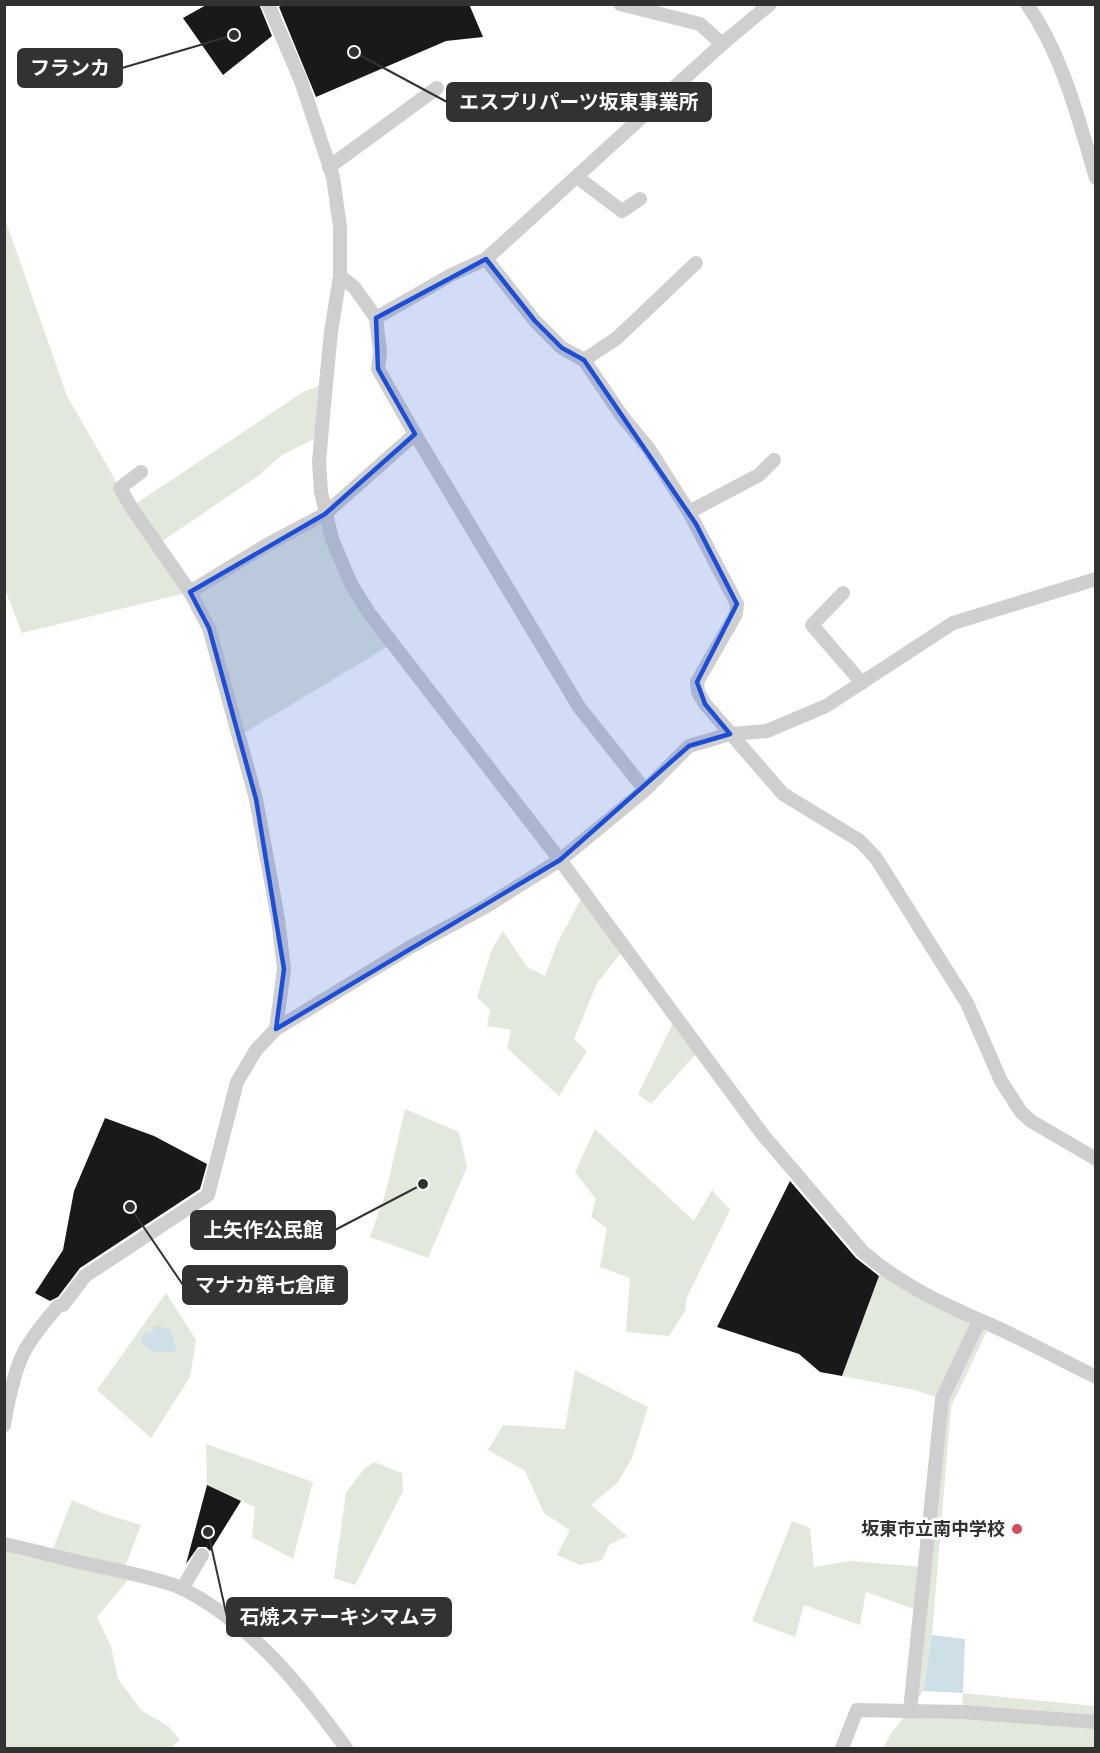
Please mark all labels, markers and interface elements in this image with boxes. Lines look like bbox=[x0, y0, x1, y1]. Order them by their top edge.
callout: フランカ bbox=[18, 49, 122, 87]
text: フランカ bbox=[30, 56, 110, 80]
callout: エスプリパーツ坂東事業所 bbox=[447, 83, 711, 121]
text: エスプリパーツ坂東事業所 bbox=[459, 90, 699, 114]
callout: 上矢作公民館 bbox=[191, 1211, 335, 1249]
text: 上矢作公民館 bbox=[203, 1218, 323, 1242]
callout: マナカ第七倉庫 bbox=[183, 1266, 347, 1304]
text: マナカ第七倉庫 bbox=[195, 1273, 335, 1297]
place label: 坂東市立南中学校 bbox=[861, 1518, 1005, 1540]
marker: 坂東市立南中学校 bbox=[1010, 1522, 1024, 1536]
callout: 石焼ステーキシマムラ bbox=[227, 1598, 451, 1636]
text: 石焼ステーキシマムラ bbox=[240, 1605, 439, 1629]

